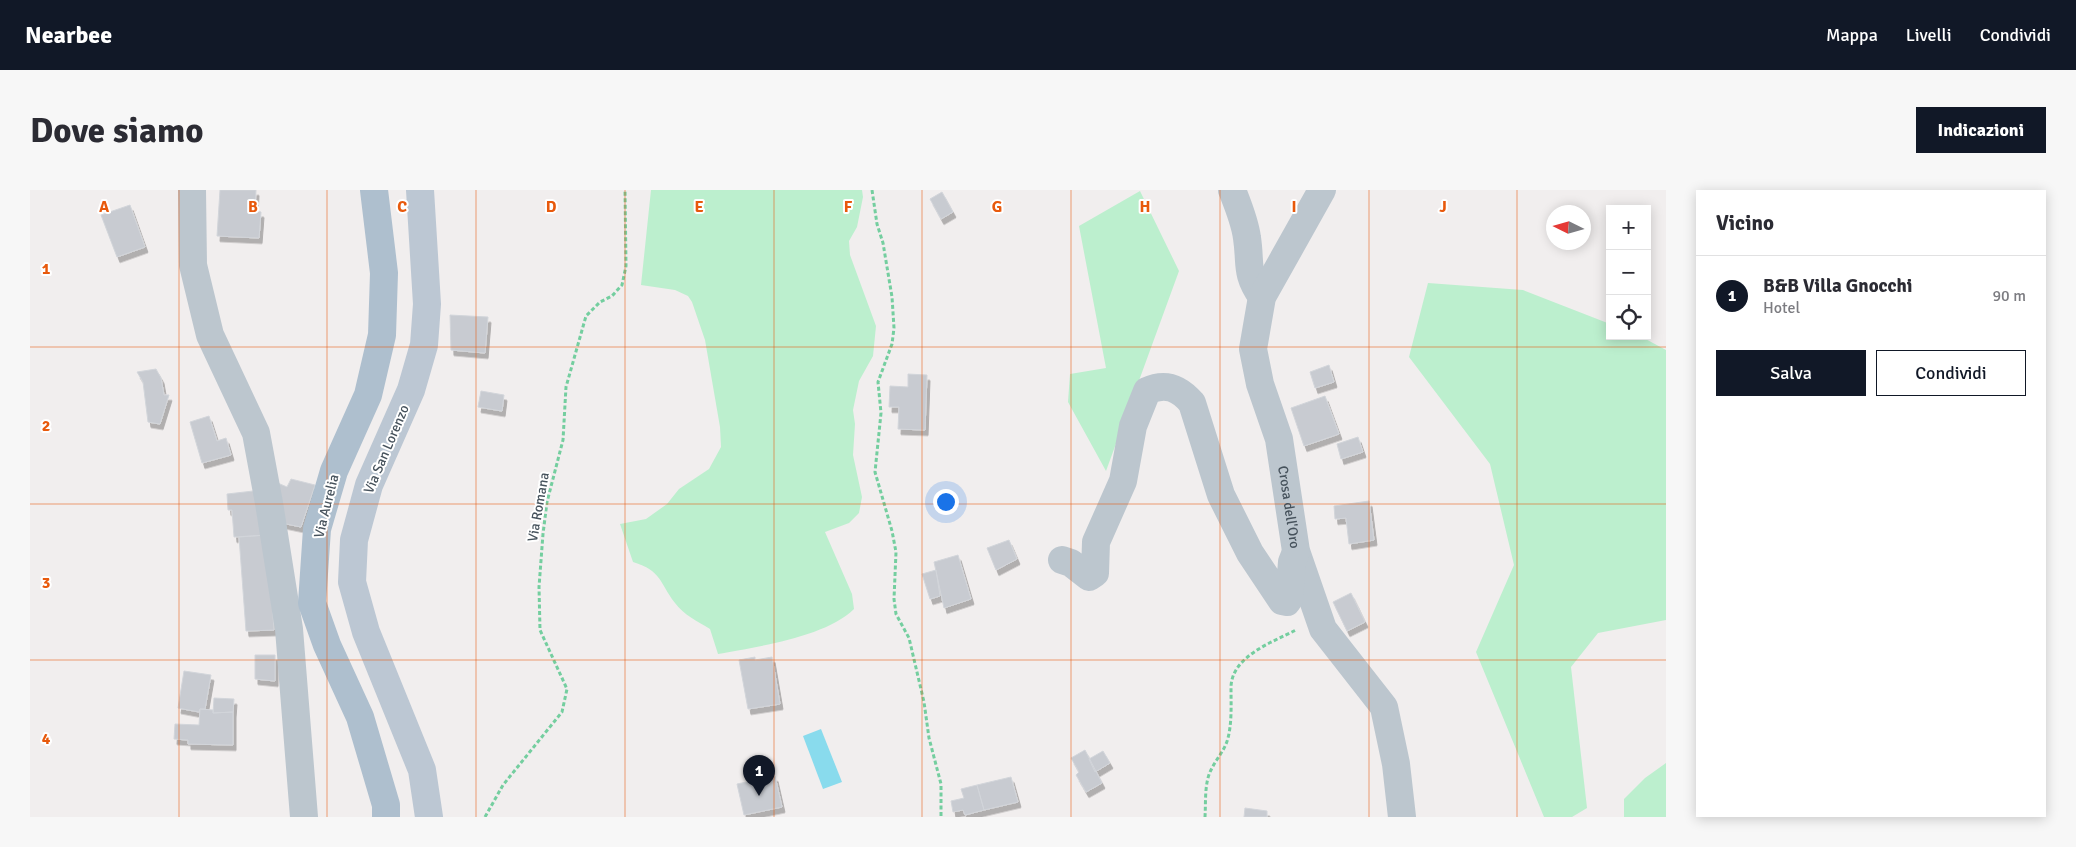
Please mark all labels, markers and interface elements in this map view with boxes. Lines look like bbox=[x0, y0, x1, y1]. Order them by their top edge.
text: Nearbee bbox=[25, 20, 112, 50]
text: Mappa bbox=[1826, 24, 1878, 46]
text: Livelli bbox=[1906, 24, 1952, 46]
text: Condividi bbox=[1980, 24, 2051, 46]
button: Indicazioni bbox=[1916, 107, 2046, 153]
text: Dove siamo bbox=[30, 109, 204, 152]
text: A bbox=[99, 197, 110, 217]
text: B bbox=[248, 197, 258, 217]
text: C bbox=[397, 197, 407, 217]
text: D bbox=[546, 197, 557, 217]
text: E bbox=[694, 197, 704, 217]
text: F bbox=[844, 197, 853, 217]
text: G bbox=[992, 197, 1002, 217]
text: H bbox=[1140, 197, 1150, 217]
text: I bbox=[1291, 197, 1297, 217]
text: J bbox=[1439, 197, 1447, 217]
north arrow bbox=[1546, 205, 1591, 250]
map controls bbox=[1606, 205, 1651, 340]
button: + bbox=[1606, 205, 1651, 250]
text: Vicino bbox=[1716, 210, 1774, 236]
button: − bbox=[1606, 250, 1651, 295]
text: 1 bbox=[42, 259, 51, 279]
text: B&B Villa Gnocchi bbox=[1763, 274, 1912, 298]
text: 1 bbox=[1728, 286, 1736, 306]
text: 90 m bbox=[1992, 286, 2026, 306]
button: locate bbox=[1606, 295, 1651, 340]
text: Hotel bbox=[1763, 298, 1800, 318]
button: Salva bbox=[1716, 350, 1866, 396]
button: Condividi bbox=[1876, 350, 2026, 396]
street label: Via San Lorenzo bbox=[360, 402, 413, 496]
text: 2 bbox=[42, 416, 50, 436]
street label: Crosa dell'Oro bbox=[1274, 464, 1303, 549]
street label: Via Romana bbox=[524, 471, 553, 543]
street label: Via Aurelia bbox=[310, 473, 343, 540]
your location bbox=[933, 489, 959, 515]
text: 3 bbox=[42, 573, 50, 593]
text: 4 bbox=[42, 729, 51, 749]
pin: 1 bbox=[743, 755, 775, 796]

